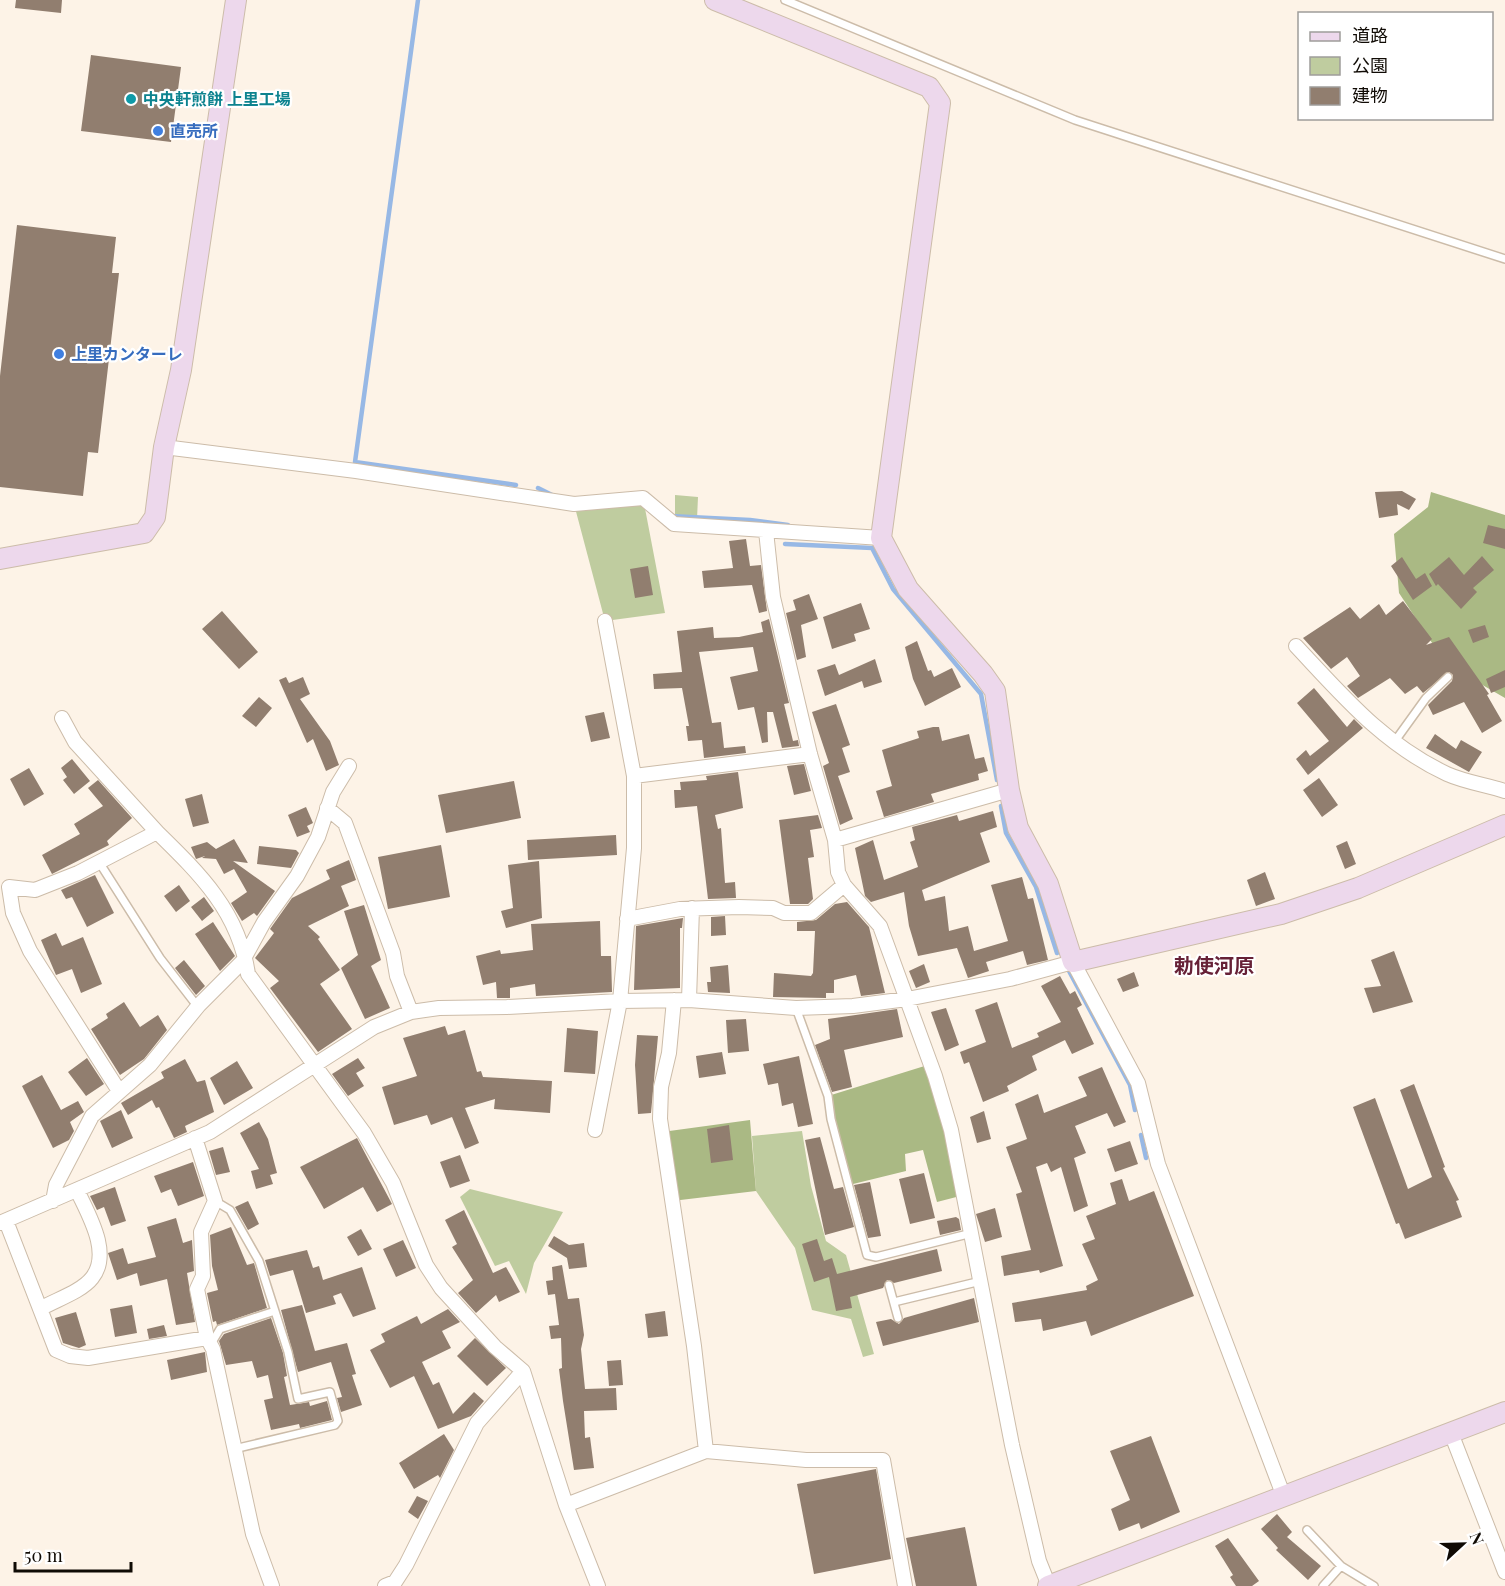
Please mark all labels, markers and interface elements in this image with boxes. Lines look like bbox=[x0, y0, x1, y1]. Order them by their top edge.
legend bbox=[1298, 12, 1493, 120]
text: 道路 bbox=[1352, 23, 1388, 47]
text: 公園 bbox=[1352, 53, 1388, 77]
text: 建物 bbox=[1352, 83, 1388, 107]
place label: 中央軒煎餅 上里工場 bbox=[143, 88, 291, 109]
marker: 中央軒煎餅 上里工場 bbox=[124, 92, 138, 106]
place label: 直売所 bbox=[170, 120, 218, 141]
marker: 直売所 bbox=[151, 124, 165, 138]
place label: 上里カンターレ bbox=[71, 343, 183, 364]
marker: 上里カンターレ bbox=[52, 347, 66, 361]
district label: 勅使河原 bbox=[1174, 951, 1254, 978]
north arrow bbox=[1433, 1514, 1493, 1574]
text: N bbox=[1465, 1529, 1489, 1548]
scale bar bbox=[15, 1535, 130, 1573]
text: 50 m bbox=[24, 1543, 63, 1567]

